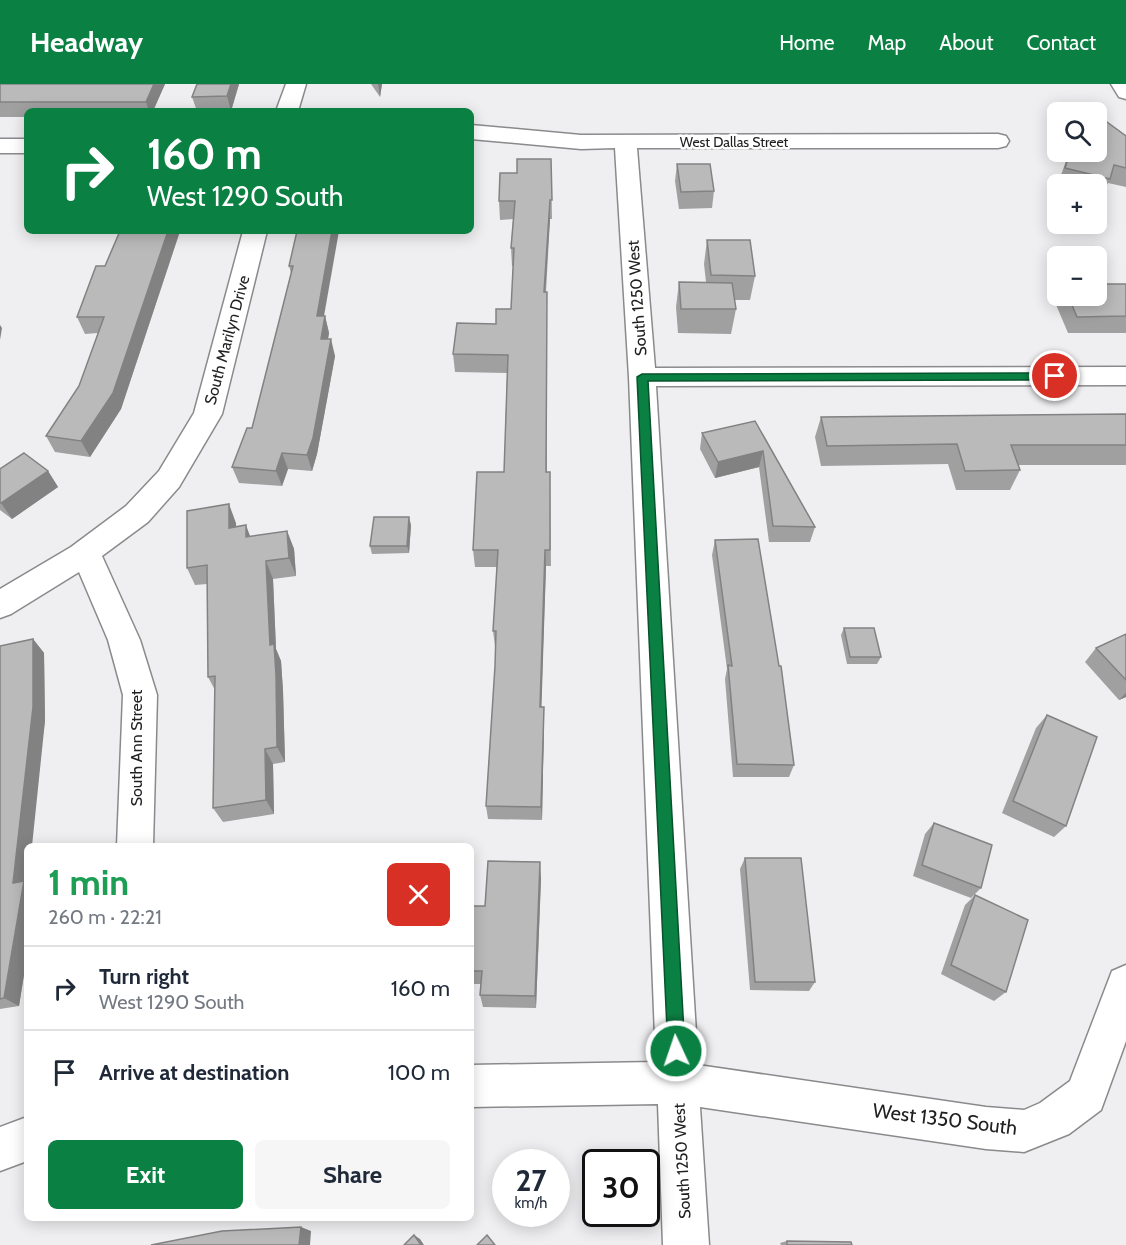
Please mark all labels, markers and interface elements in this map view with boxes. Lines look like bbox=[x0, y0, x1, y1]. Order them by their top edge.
text: Headway bbox=[30, 25, 143, 59]
text: Home bbox=[779, 30, 835, 55]
text: Map bbox=[868, 30, 906, 55]
text: About bbox=[939, 30, 993, 55]
text: Contact bbox=[1026, 30, 1096, 55]
map controls bbox=[1047, 102, 1107, 306]
button: search bbox=[1047, 102, 1107, 162]
text: 160 m bbox=[147, 128, 262, 180]
icon: right bbox=[48, 132, 126, 210]
street label: West Dallas Street bbox=[680, 133, 789, 151]
button: + bbox=[1047, 174, 1107, 234]
text: West 1290 South bbox=[147, 180, 343, 213]
street label: South 1250 West bbox=[623, 239, 651, 356]
button: − bbox=[1047, 246, 1107, 306]
street label: South Marilyn Drive bbox=[201, 273, 253, 407]
pin bbox=[1029, 350, 1080, 401]
icon: arrive bbox=[1038, 359, 1071, 392]
street label: South Ann Street bbox=[127, 689, 146, 806]
text: 1 min bbox=[48, 860, 129, 904]
button: close bbox=[387, 863, 450, 926]
text: 260 m · 22:21 bbox=[48, 905, 162, 929]
text: Turn right bbox=[99, 963, 189, 990]
icon: right bbox=[48, 972, 81, 1005]
text: 160 m bbox=[391, 975, 450, 1002]
text: West 1290 South bbox=[99, 990, 244, 1014]
position arrow bbox=[644, 1019, 708, 1083]
icon: arrive bbox=[48, 1056, 81, 1089]
text: Arrive at destination bbox=[99, 1059, 289, 1086]
text: 100 m bbox=[388, 1059, 450, 1086]
street label: West 1350 South bbox=[871, 1098, 1019, 1140]
street label: South 1250 West bbox=[669, 1102, 695, 1219]
button: Exit bbox=[48, 1140, 243, 1209]
button: Share bbox=[255, 1140, 450, 1209]
speed limit sign: 30 bbox=[582, 1149, 660, 1227]
text: 27 bbox=[515, 1162, 547, 1199]
text: km/h bbox=[515, 1194, 547, 1212]

